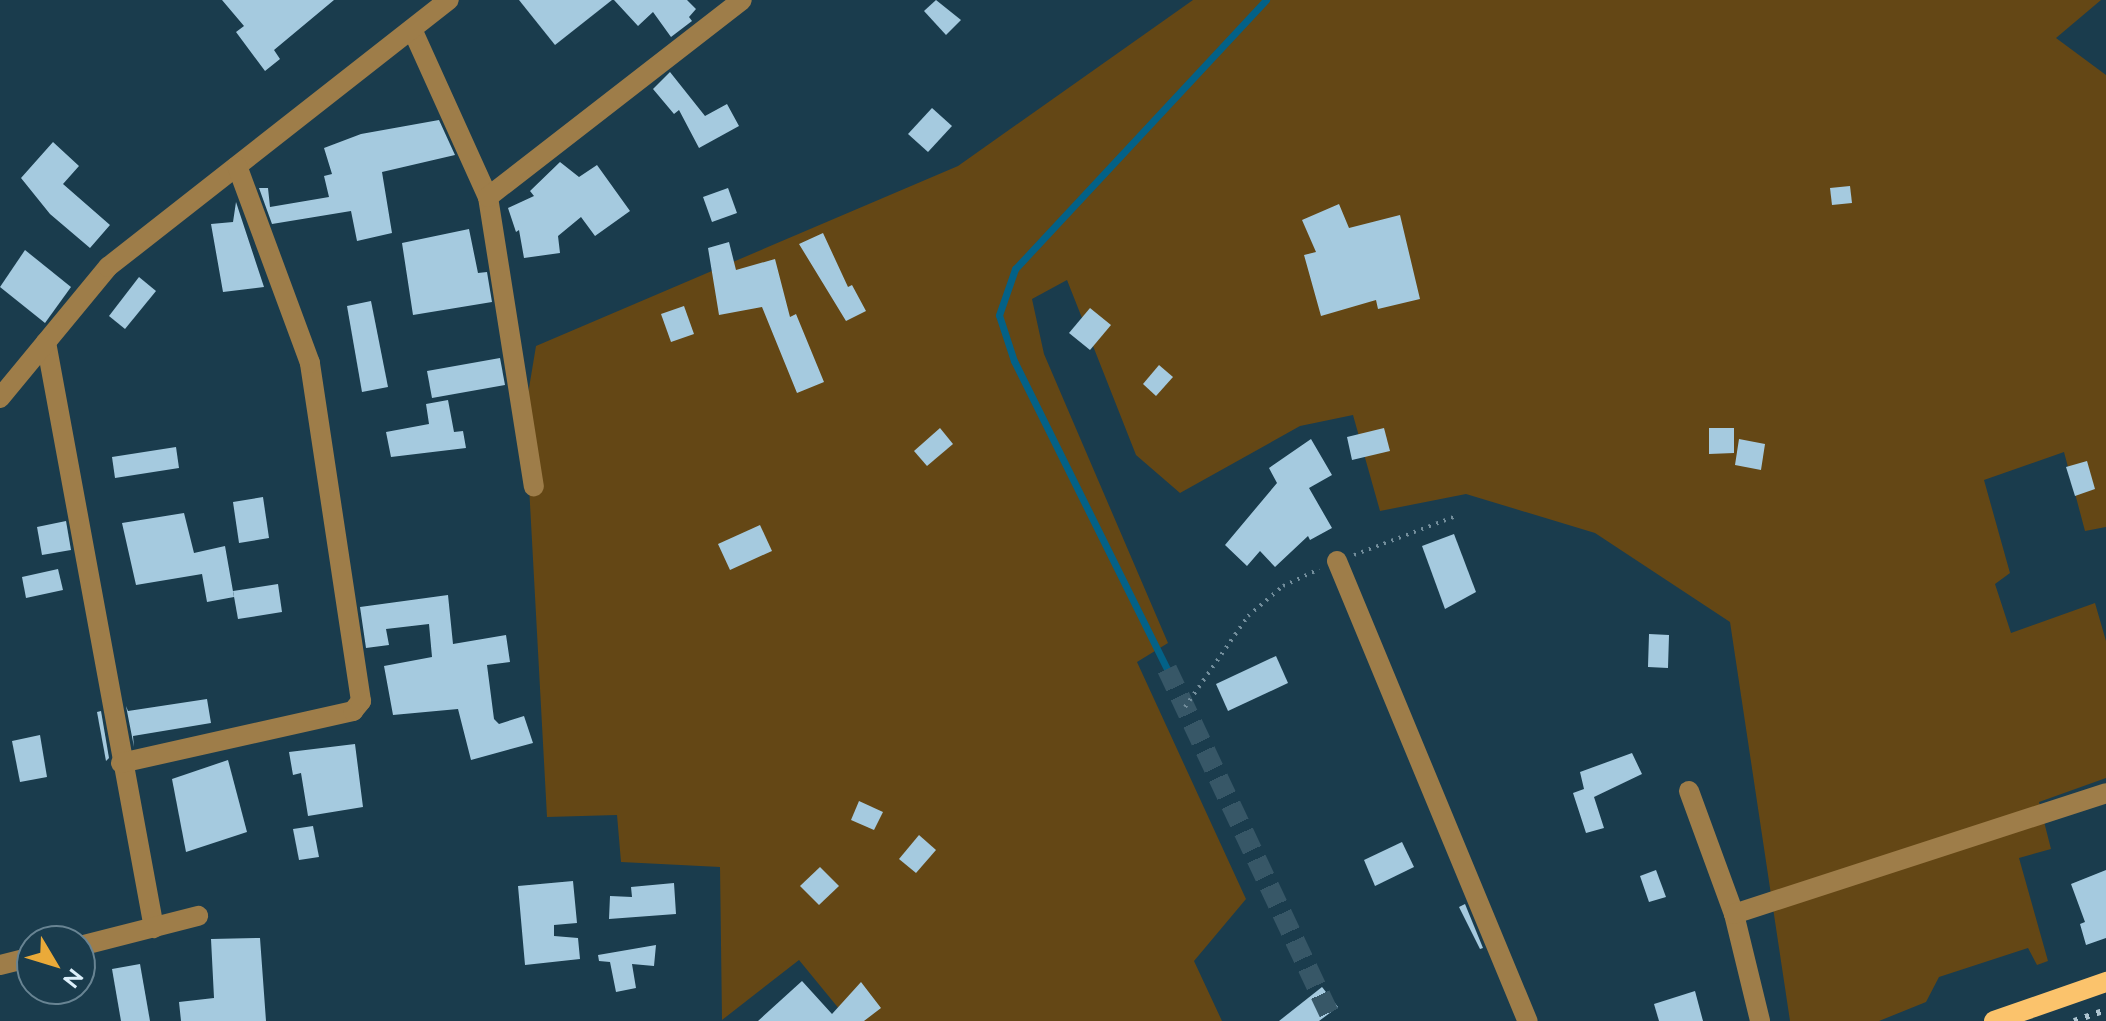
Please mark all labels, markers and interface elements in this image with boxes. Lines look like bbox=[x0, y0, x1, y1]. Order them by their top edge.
north arrow bbox=[16, 925, 96, 1005]
text: N bbox=[58, 964, 89, 993]

